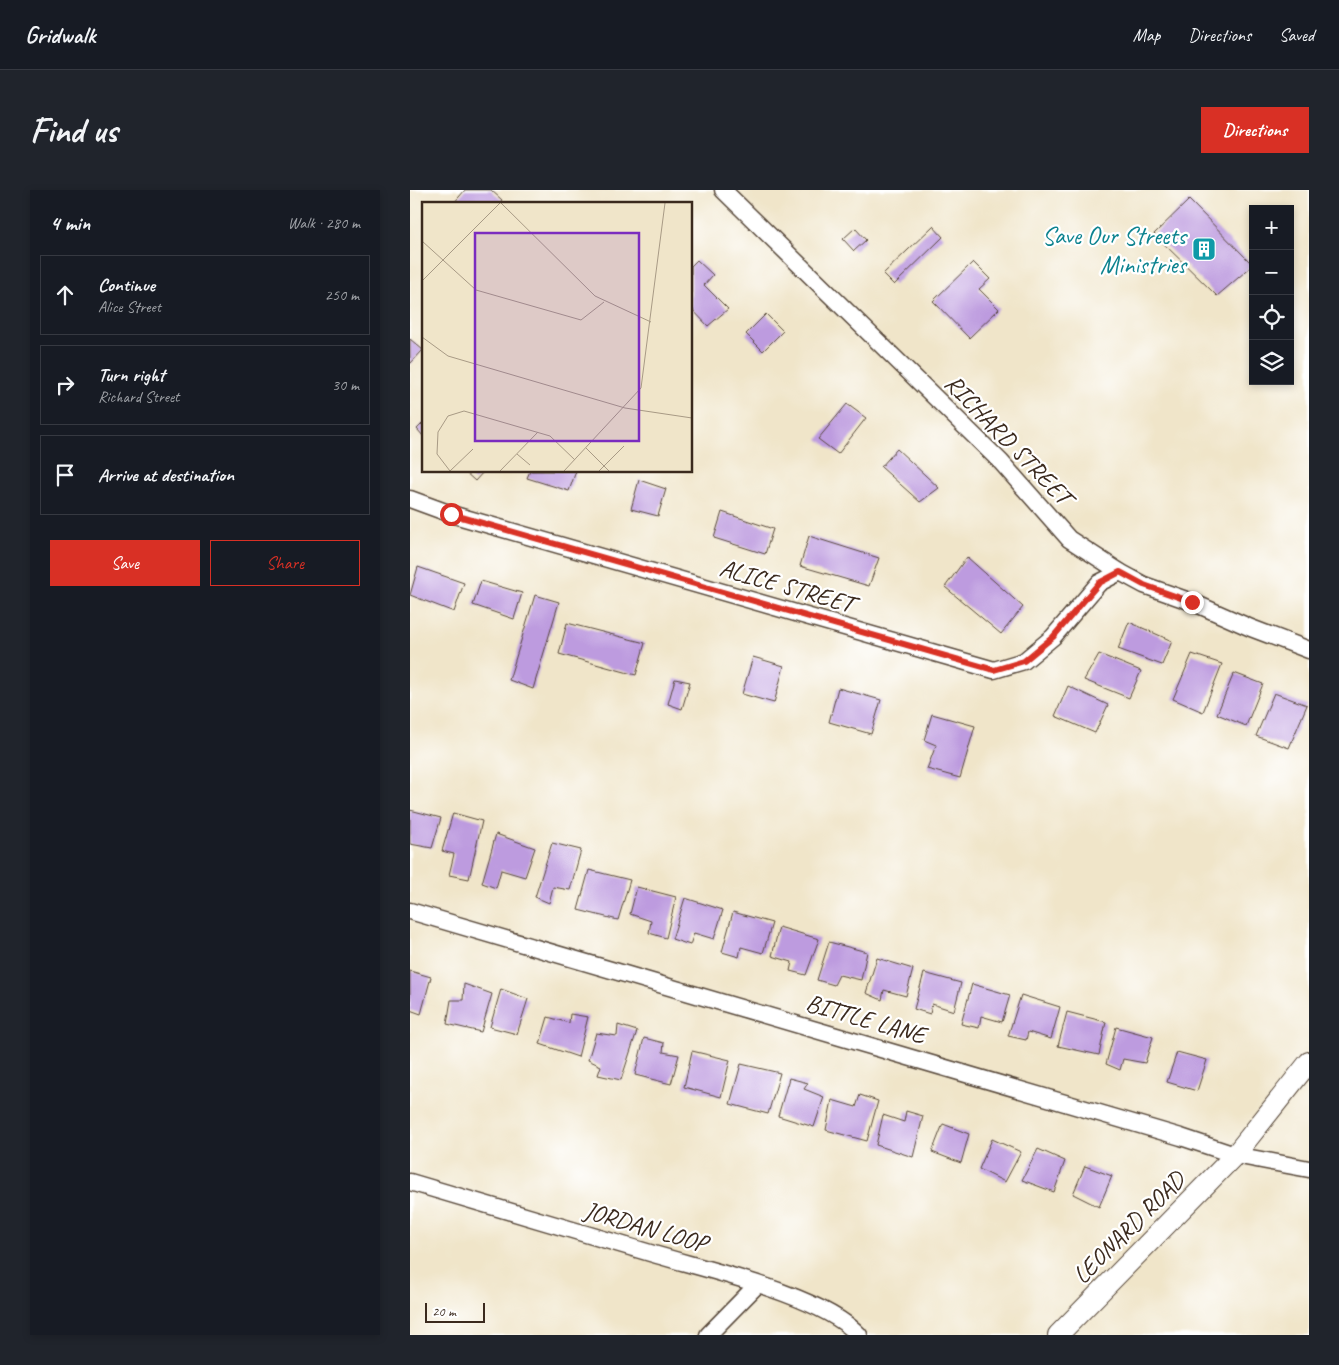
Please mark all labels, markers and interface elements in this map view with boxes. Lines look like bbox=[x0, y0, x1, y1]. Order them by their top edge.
text: Gridwalk bbox=[25, 20, 95, 50]
text: Map bbox=[1133, 24, 1160, 46]
text: Directions bbox=[1188, 24, 1251, 46]
text: Saved bbox=[1279, 24, 1314, 46]
button: Directions bbox=[1201, 107, 1309, 153]
text: Find us bbox=[30, 108, 117, 153]
inset map bbox=[422, 202, 692, 472]
map controls bbox=[1249, 205, 1294, 385]
button: + bbox=[1249, 205, 1294, 250]
text: 4 min bbox=[50, 210, 90, 236]
text: Walk · 280 m bbox=[288, 213, 360, 233]
place label: Save Our Streets Ministries bbox=[1042, 220, 1188, 281]
building icon: Save Our Streets Ministries bbox=[1191, 236, 1217, 262]
button: − bbox=[1249, 250, 1294, 295]
text: Continue bbox=[98, 273, 155, 297]
icon: ahead bbox=[51, 281, 79, 309]
text: 250 m bbox=[325, 285, 359, 305]
button: locate bbox=[1249, 295, 1294, 340]
text: Alice Street bbox=[98, 297, 161, 317]
button: layers bbox=[1249, 340, 1294, 385]
text: Turn right bbox=[98, 363, 165, 387]
street label: RICHARD STREET bbox=[938, 368, 1083, 517]
icon: right bbox=[51, 371, 79, 399]
text: 30 m bbox=[332, 375, 359, 395]
text: Richard Street bbox=[98, 387, 179, 407]
icon: arrive bbox=[51, 461, 79, 489]
text: Arrive at destination bbox=[98, 463, 234, 487]
route start bbox=[440, 503, 463, 526]
button: Save bbox=[50, 540, 200, 586]
button: Share bbox=[210, 540, 360, 586]
street label: ALICE STREET bbox=[716, 552, 864, 622]
route end bbox=[1181, 591, 1204, 614]
street label: BITTLE LANE bbox=[802, 987, 932, 1052]
street label: LEONARD ROAD bbox=[1066, 1163, 1194, 1291]
street label: JORDAN LOOP bbox=[580, 1194, 714, 1261]
scale bar bbox=[425, 1300, 485, 1323]
text: 20 m bbox=[432, 1303, 456, 1320]

